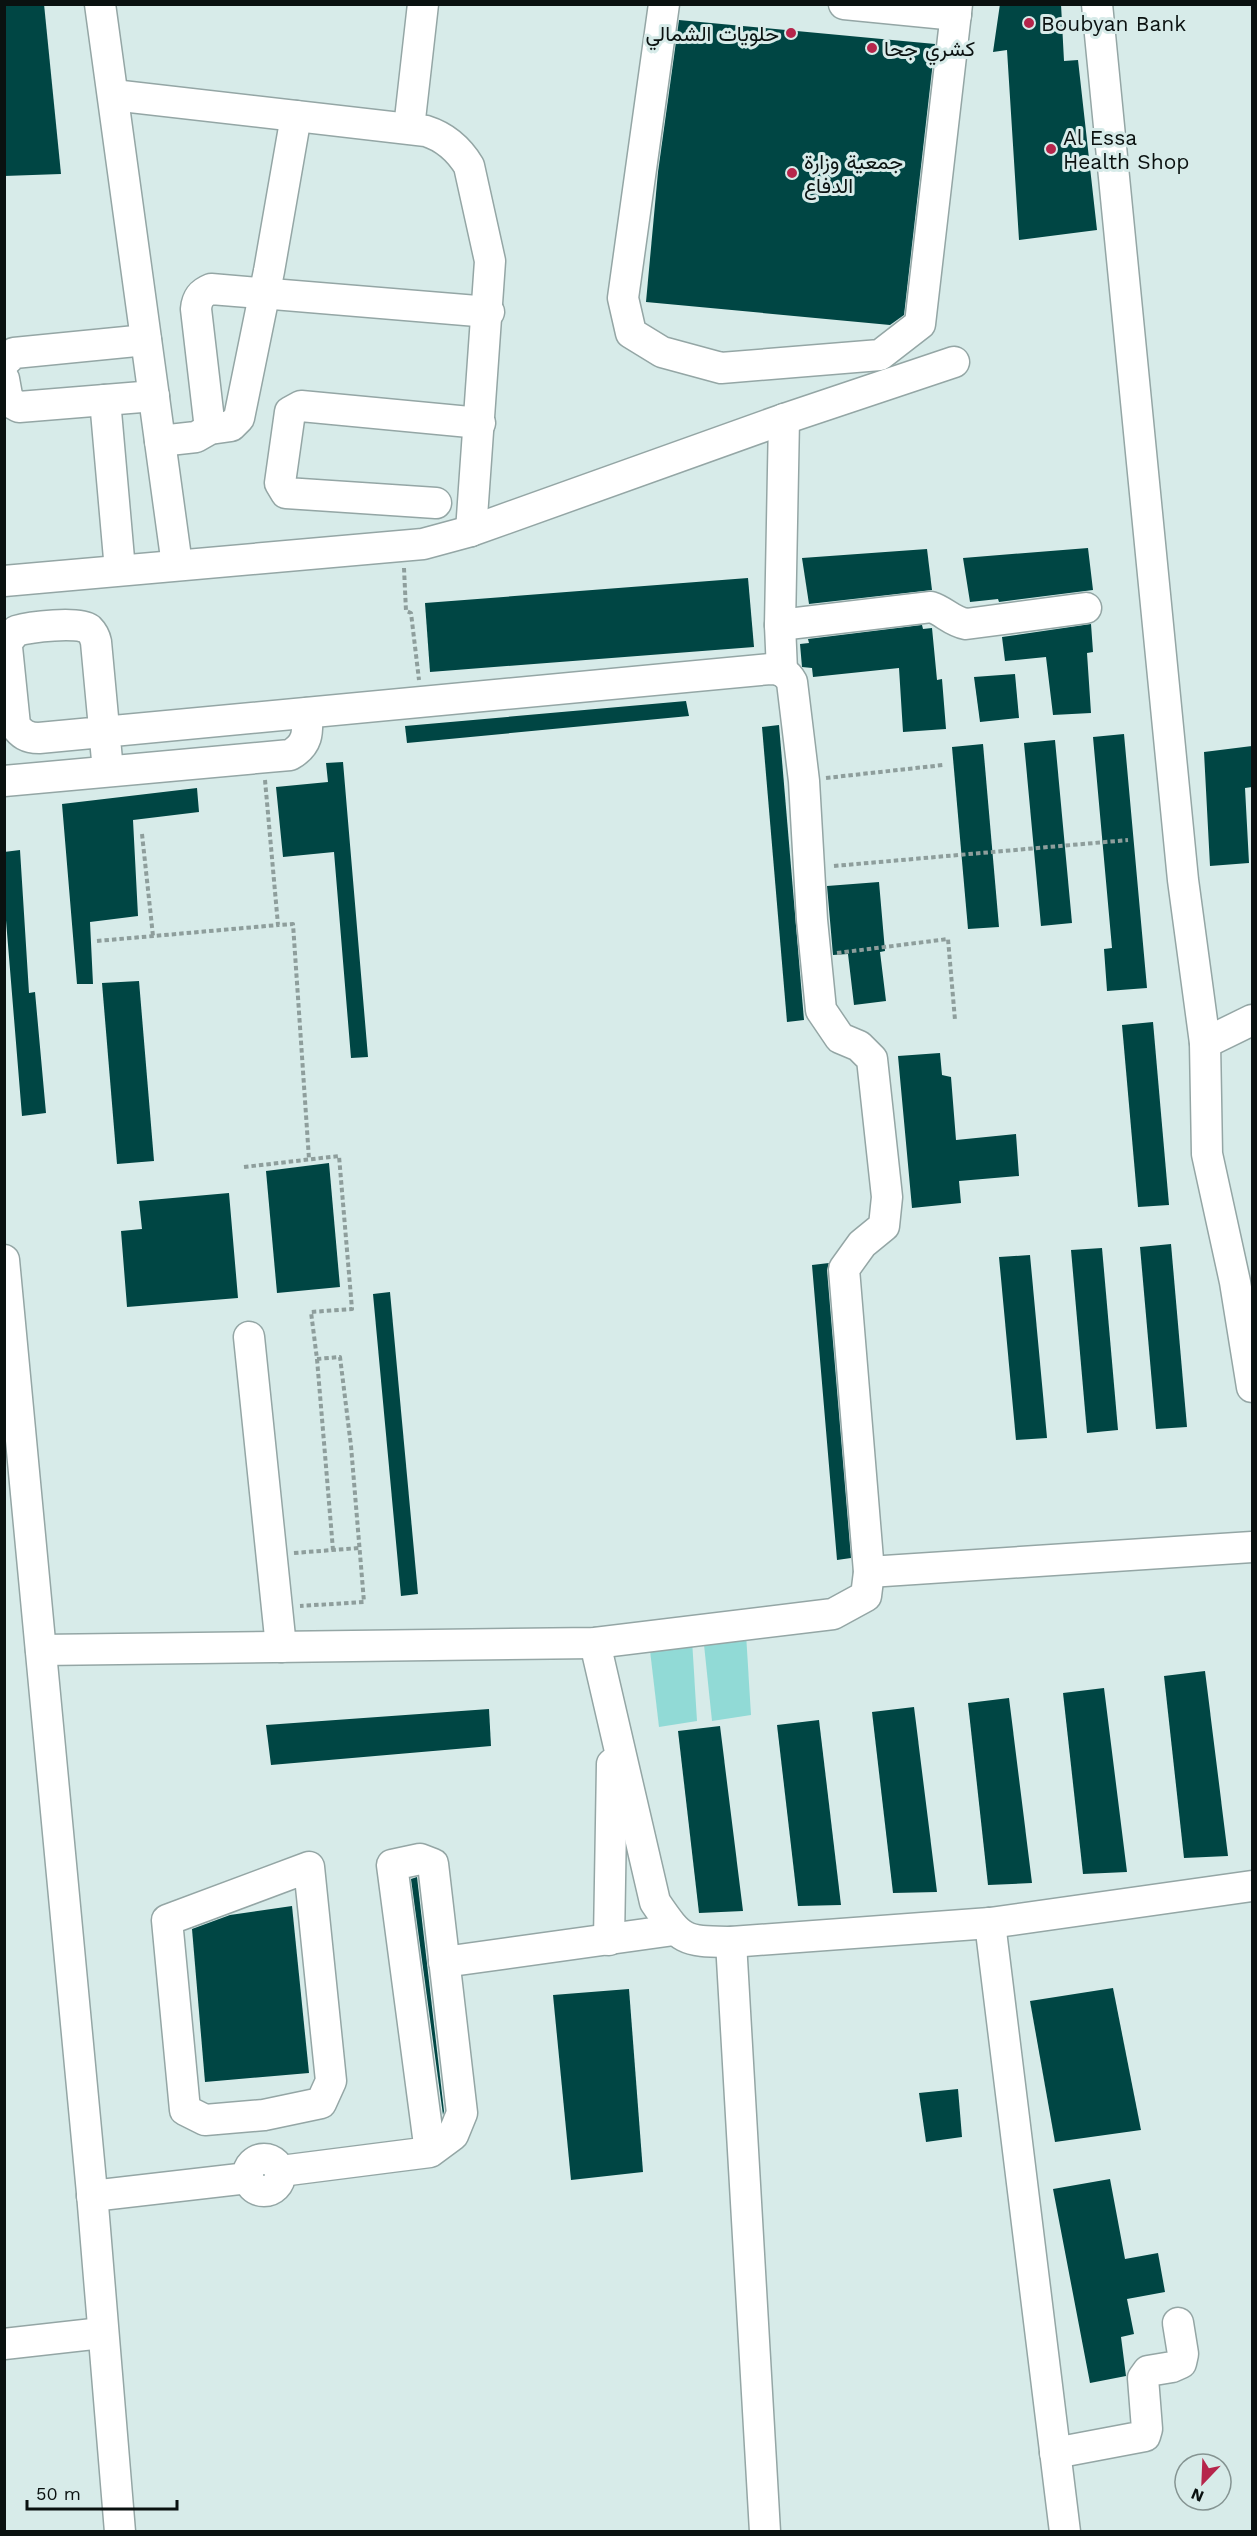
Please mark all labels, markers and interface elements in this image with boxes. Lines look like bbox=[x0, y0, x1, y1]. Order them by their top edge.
place label: Boubyan Bank bbox=[1041, 11, 1186, 36]
marker: Boubyan Bank bbox=[1022, 16, 1036, 30]
place label: حلويات الشمالي bbox=[645, 21, 779, 51]
marker: حلويات الشمالي bbox=[784, 26, 798, 40]
place label: كشري جحا bbox=[884, 36, 975, 66]
marker: كشري جحا bbox=[865, 41, 879, 55]
place label: Al Essa Health Shop bbox=[1063, 125, 1189, 174]
marker: Al Essa Health Shop bbox=[1044, 142, 1058, 156]
place label: جمعية وزارة الدفاع bbox=[804, 149, 903, 200]
marker: جمعية وزارة الدفاع bbox=[785, 166, 799, 180]
north arrow bbox=[1173, 2452, 1233, 2512]
scale bar bbox=[27, 2473, 177, 2511]
text: 50 m bbox=[36, 2483, 81, 2504]
text: N bbox=[1188, 2484, 1207, 2506]

